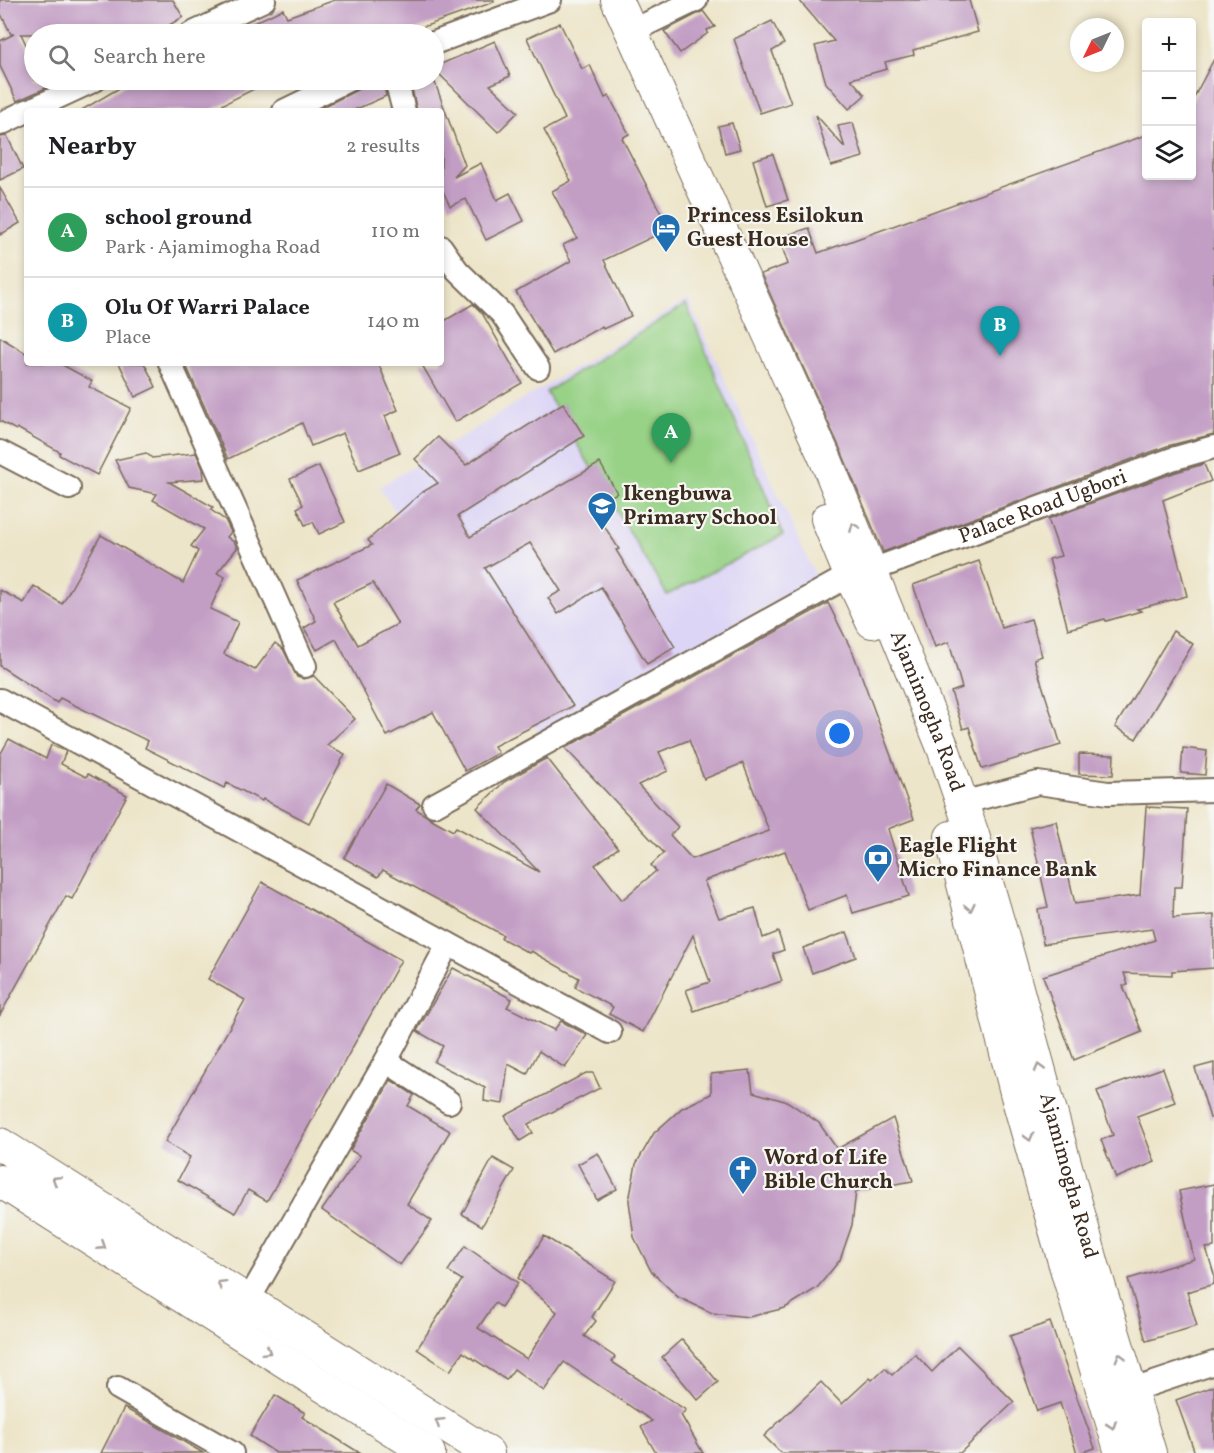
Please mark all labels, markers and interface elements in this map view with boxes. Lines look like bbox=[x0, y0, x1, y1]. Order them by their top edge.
north arrow bbox=[1070, 18, 1124, 72]
map controls bbox=[1142, 18, 1196, 180]
button: + bbox=[1142, 18, 1196, 72]
search box bbox=[24, 24, 444, 90]
icon: search bbox=[45, 41, 78, 74]
text: Search here bbox=[93, 42, 206, 73]
button: − bbox=[1142, 72, 1196, 126]
button: layers bbox=[1142, 126, 1196, 180]
text: Nearby bbox=[48, 129, 137, 165]
text: 2 results bbox=[346, 133, 420, 161]
place label: Princess Esilokun Guest House bbox=[687, 202, 864, 255]
text: school ground bbox=[105, 203, 252, 234]
hotel icon: Princess Esilokun Guest House bbox=[650, 212, 682, 254]
text: A bbox=[60, 218, 75, 246]
text: 110 m bbox=[371, 218, 420, 246]
text: Park · Ajamimogha Road bbox=[105, 234, 321, 262]
text: Olu Of Warri Palace bbox=[105, 293, 310, 324]
pin: B bbox=[980, 306, 1020, 356]
text: B bbox=[61, 308, 74, 336]
text: 140 m bbox=[367, 308, 420, 336]
text: Place bbox=[105, 324, 151, 352]
pin: A bbox=[652, 414, 690, 463]
street label: Palace Road Ugbori bbox=[955, 462, 1131, 551]
place label: Ikengbuwa Primary School bbox=[623, 480, 777, 533]
school or university icon: Ikengbuwa Primary School bbox=[586, 490, 618, 532]
one-way arrow bbox=[849, 522, 861, 533]
street label: Ajamimogha Road bbox=[882, 626, 972, 796]
your location bbox=[825, 719, 854, 748]
place label: Eagle Flight Micro Finance Bank bbox=[899, 832, 1097, 885]
bank icon: Eagle Flight Micro Finance Bank bbox=[862, 842, 894, 884]
one-way arrow bbox=[962, 902, 975, 912]
one-way arrow bbox=[1034, 1063, 1046, 1074]
street label: Ajamimogha Road bbox=[1032, 1089, 1105, 1262]
one-way arrow bbox=[1022, 1131, 1034, 1142]
place label: Word of Life Bible Church bbox=[764, 1144, 893, 1197]
church icon: Word of Life Bible Church bbox=[727, 1154, 759, 1196]
one-way arrow bbox=[52, 1175, 62, 1187]
one-way arrow bbox=[96, 1239, 107, 1250]
one-way arrow bbox=[217, 1279, 227, 1291]
one-way arrow bbox=[260, 1344, 271, 1355]
one-way arrow bbox=[1115, 1352, 1127, 1363]
one-way arrow bbox=[435, 1417, 445, 1429]
one-way arrow bbox=[1105, 1419, 1117, 1430]

